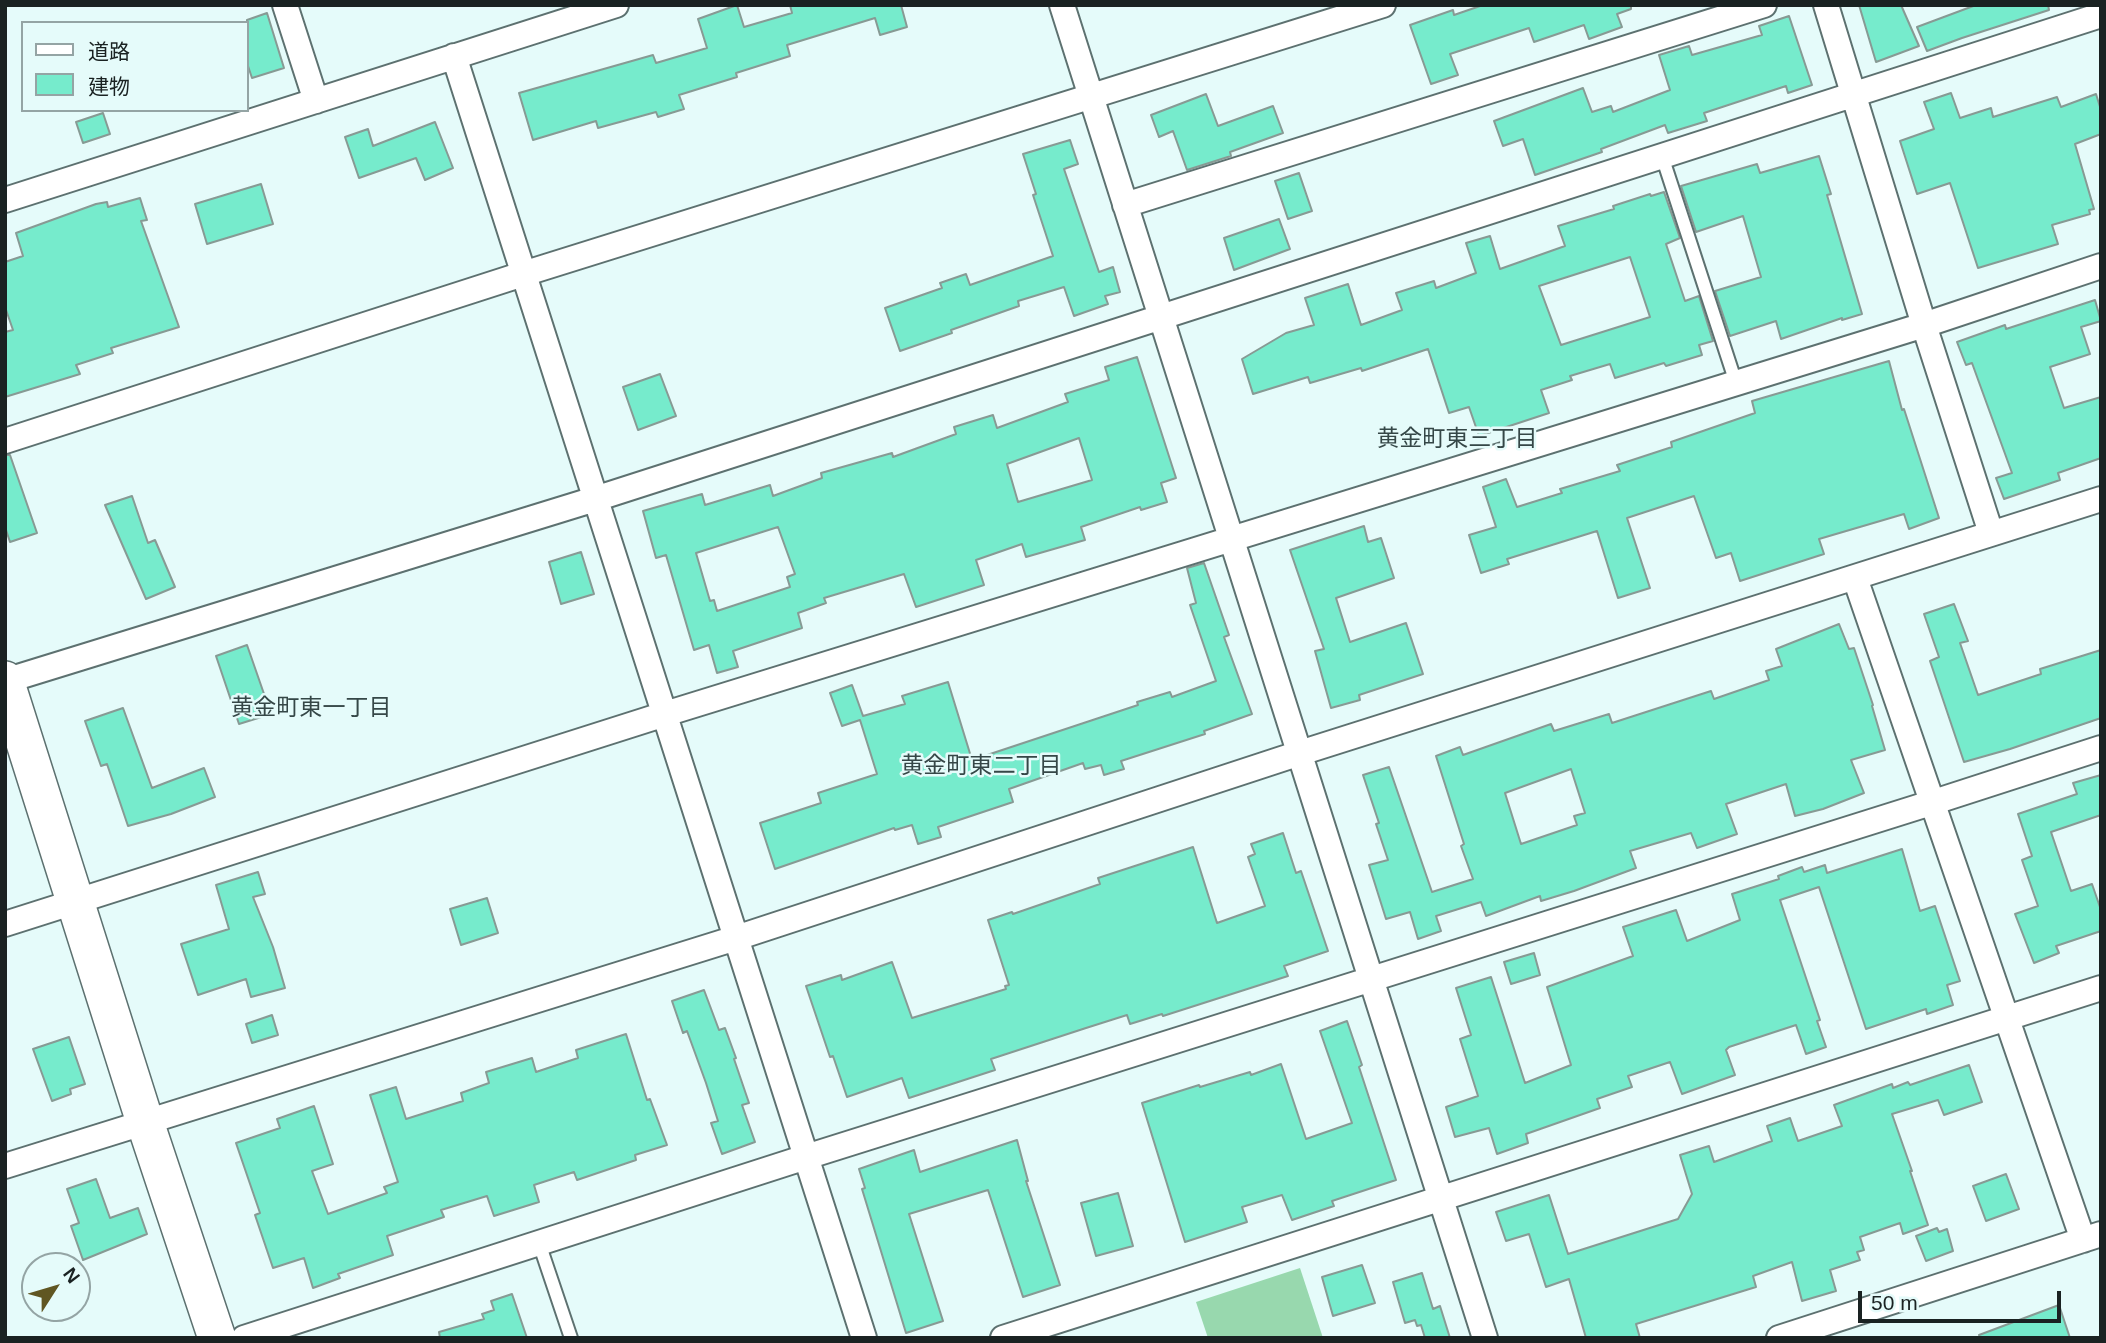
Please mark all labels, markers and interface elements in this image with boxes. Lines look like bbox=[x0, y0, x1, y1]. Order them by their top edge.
legend bbox=[21, 21, 248, 112]
text: 道路 bbox=[88, 40, 130, 63]
text: 建物 bbox=[88, 75, 130, 98]
district label: 黄金町東三丁目 bbox=[1377, 426, 1537, 454]
district label: 黄金町東一丁目 bbox=[231, 695, 391, 723]
district label: 黄金町東二丁目 bbox=[901, 753, 1061, 781]
north arrow bbox=[21, 1252, 91, 1322]
text: N bbox=[59, 1263, 84, 1287]
scale bar bbox=[1861, 1276, 2064, 1320]
text: 50 m bbox=[1871, 1291, 1918, 1314]

